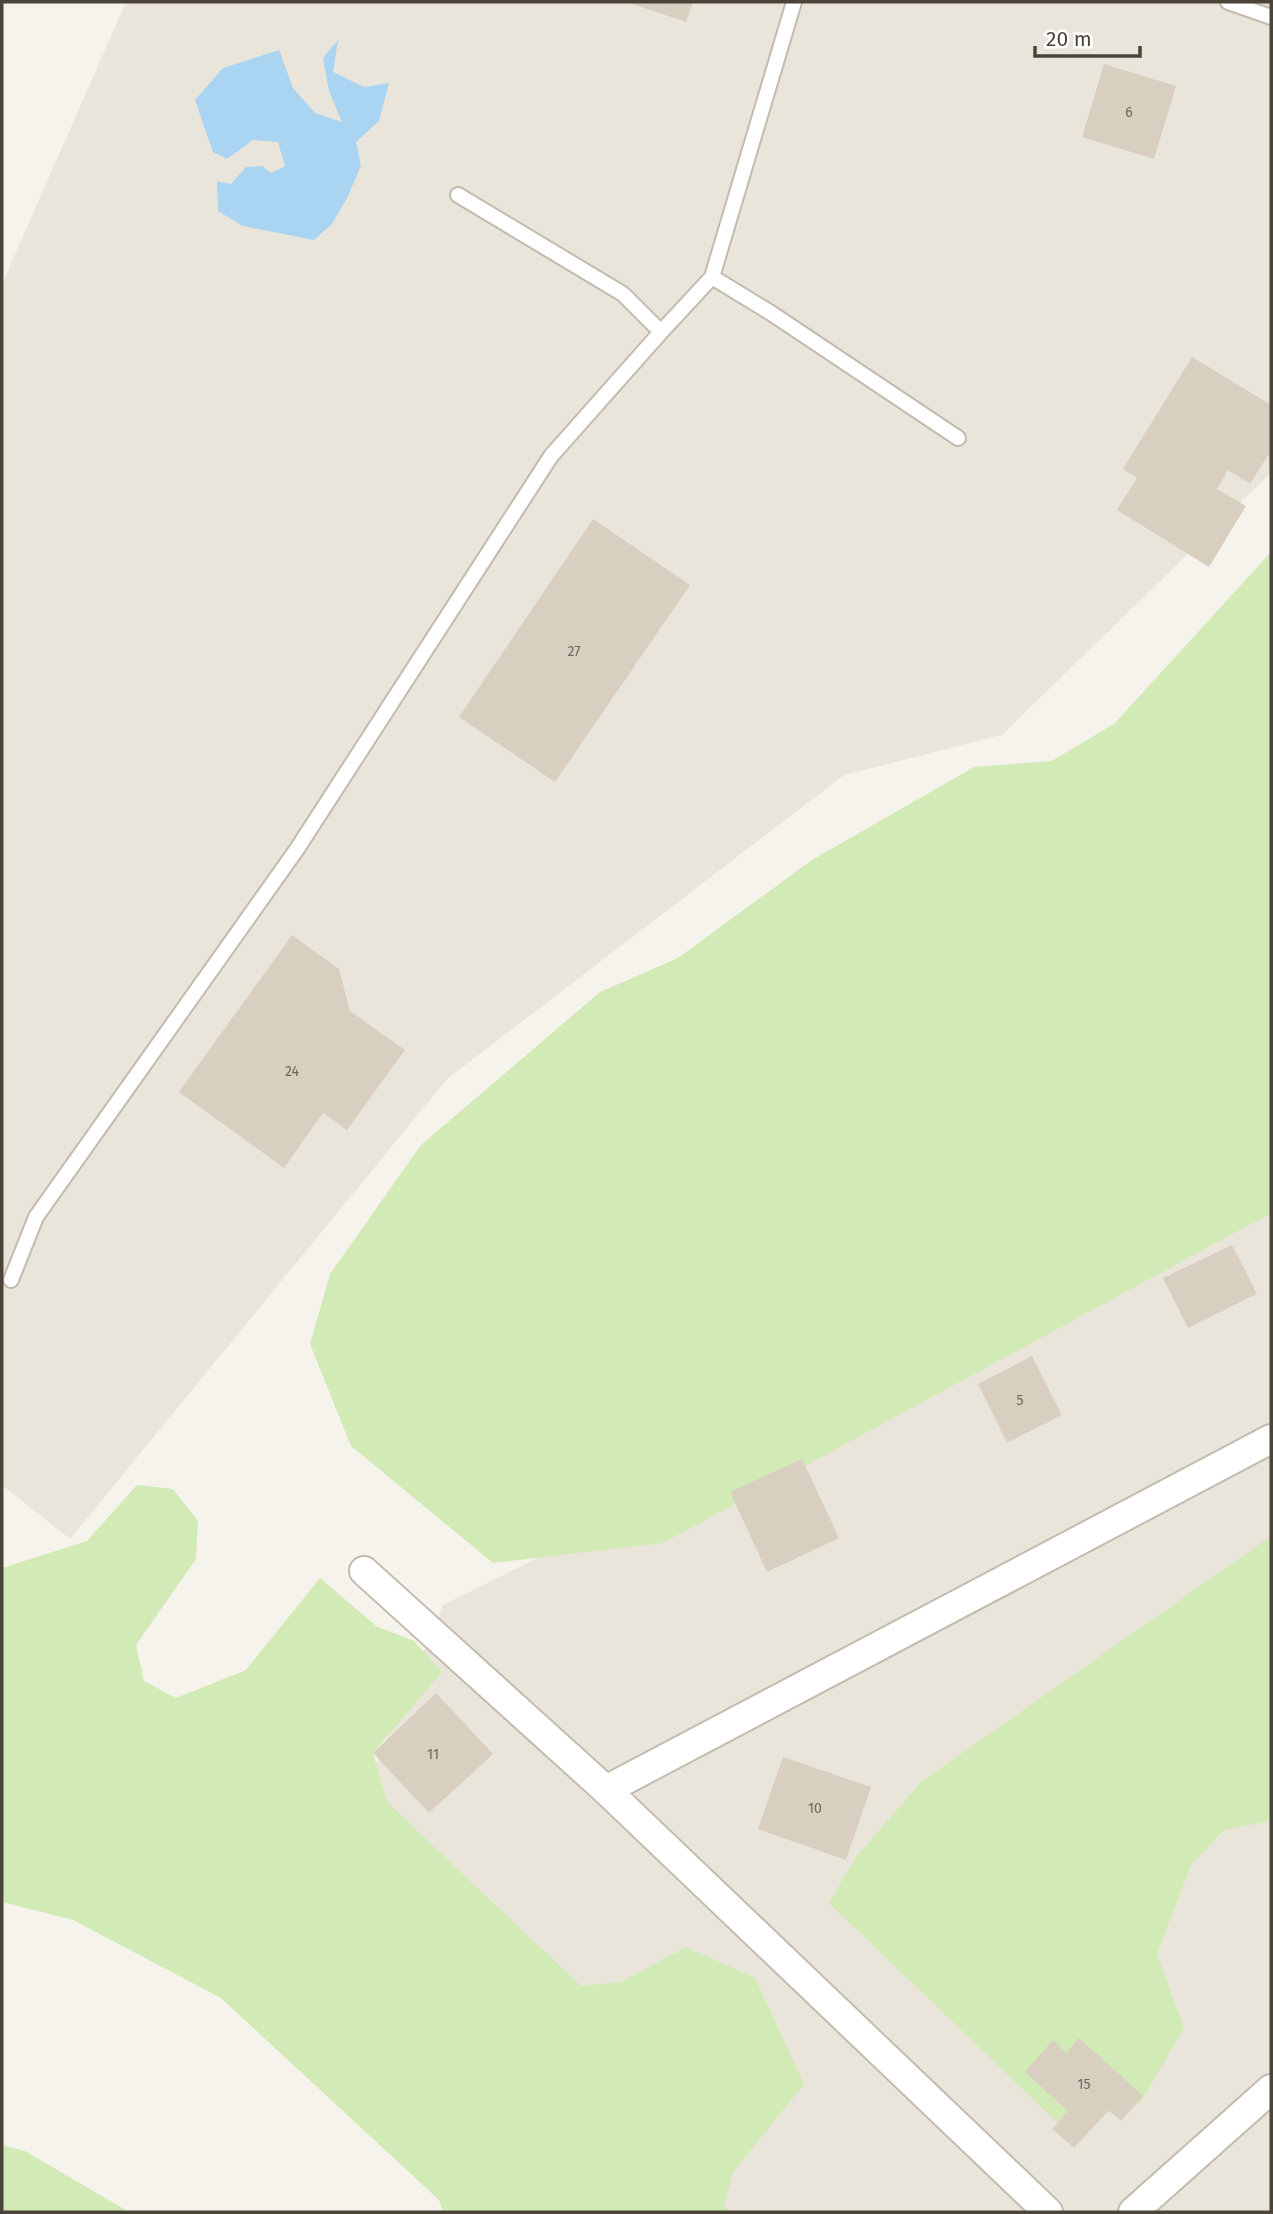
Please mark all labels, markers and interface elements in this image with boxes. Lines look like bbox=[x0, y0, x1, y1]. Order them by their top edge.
scale bar bbox=[1035, 14, 1140, 58]
text: 20 m bbox=[1046, 26, 1092, 52]
house number: 6 bbox=[1125, 104, 1133, 121]
house number: 27 bbox=[567, 643, 581, 660]
house number: 24 bbox=[285, 1063, 300, 1080]
house number: 5 bbox=[1016, 1392, 1024, 1409]
house number: 11 bbox=[427, 1746, 439, 1763]
house number: 10 bbox=[808, 1800, 822, 1817]
house number: 15 bbox=[1077, 2076, 1091, 2093]

